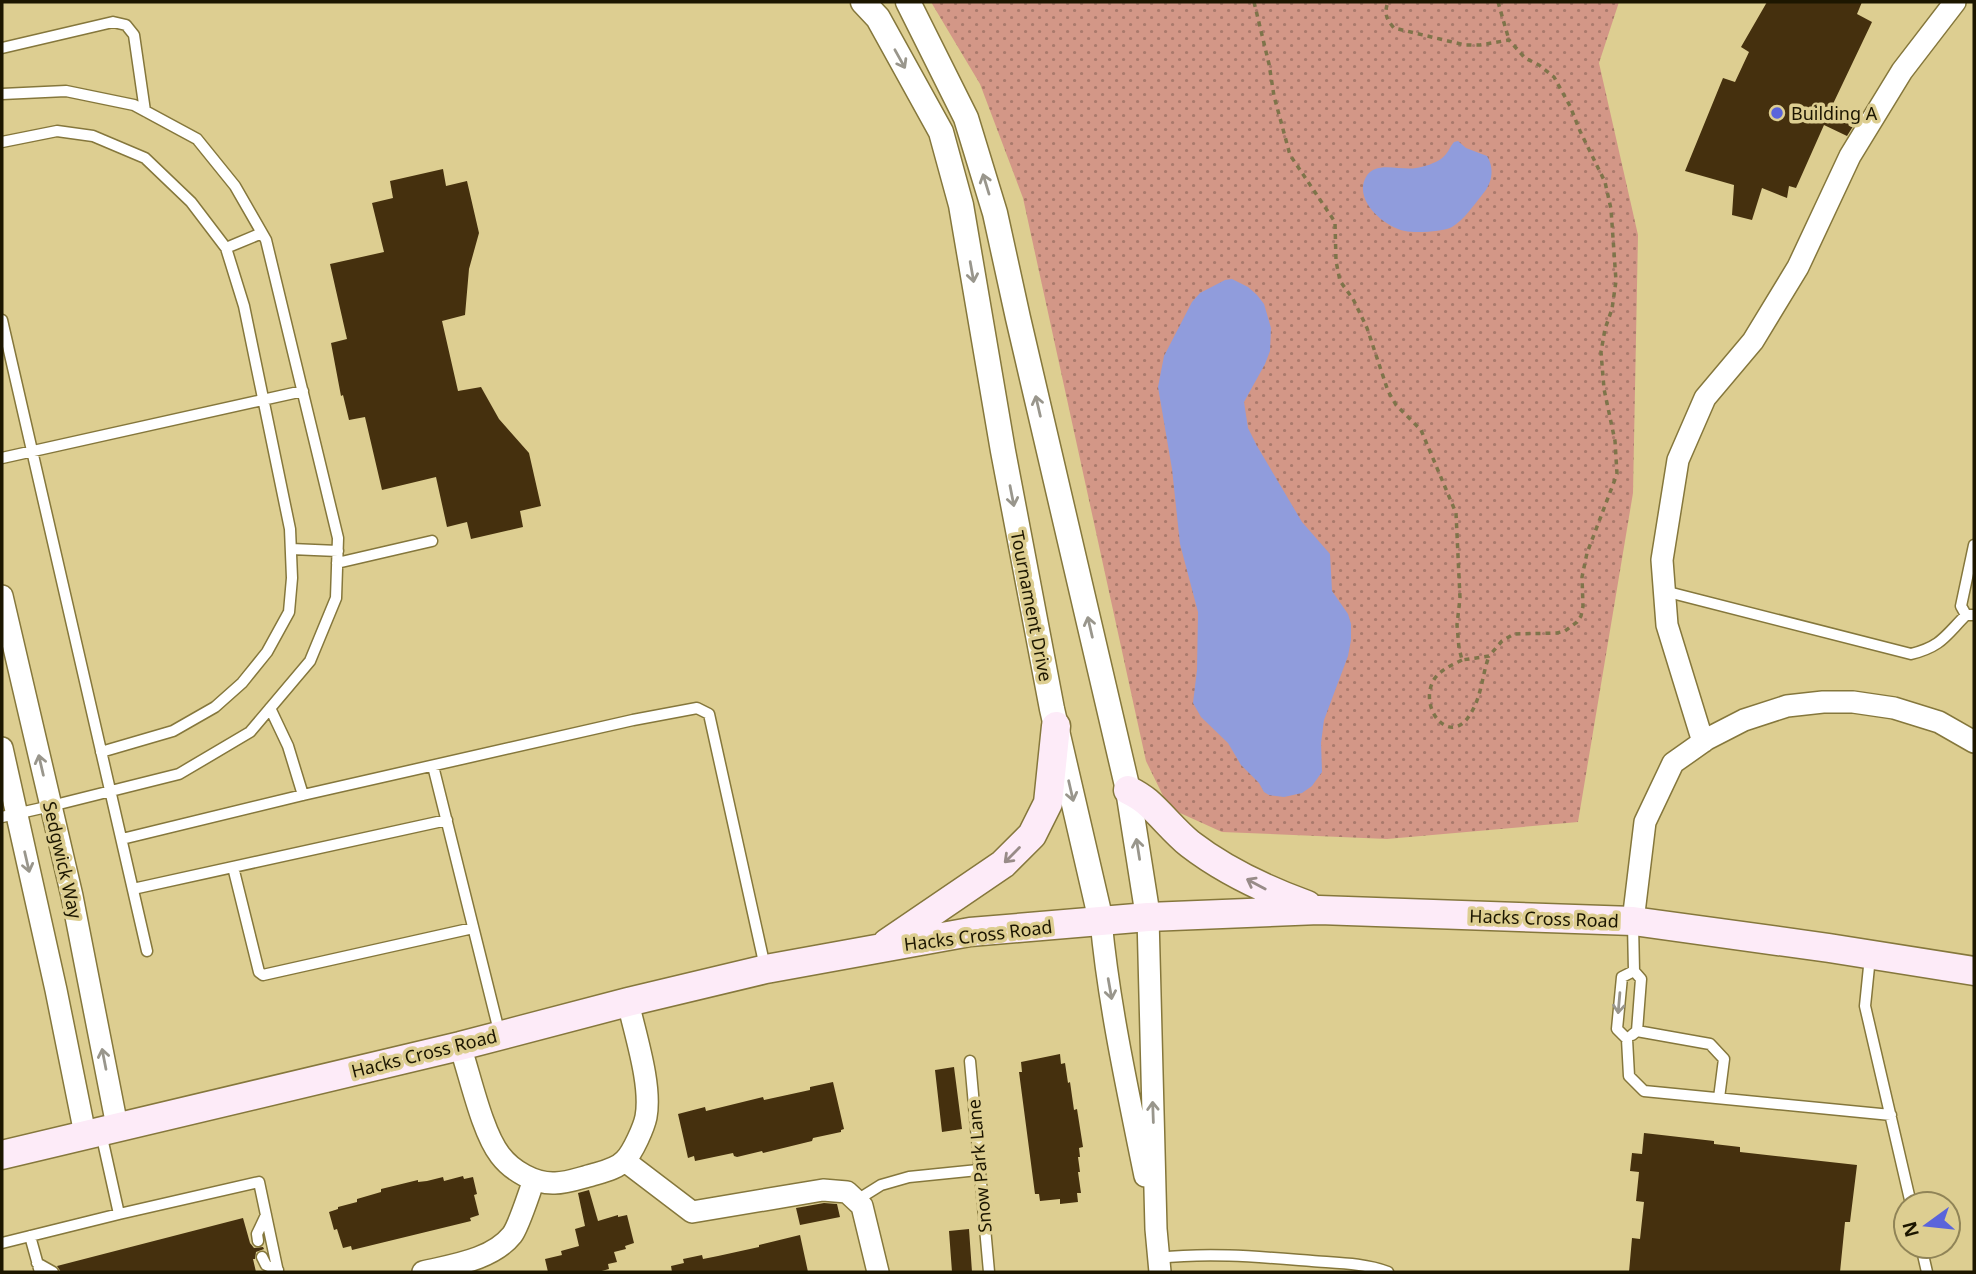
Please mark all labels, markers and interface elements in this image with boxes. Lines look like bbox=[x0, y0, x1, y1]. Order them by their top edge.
one-way arrow bbox=[893, 48, 907, 68]
place label: Building A bbox=[1791, 101, 1878, 125]
marker: Building A bbox=[1769, 105, 1785, 121]
one-way arrow bbox=[979, 174, 992, 196]
one-way arrow bbox=[966, 260, 979, 283]
one-way arrow bbox=[1031, 395, 1045, 418]
one-way arrow bbox=[1005, 484, 1019, 507]
street label: Tournament Drive bbox=[1006, 529, 1058, 683]
one-way arrow bbox=[1083, 616, 1096, 639]
one-way arrow bbox=[34, 754, 47, 777]
one-way arrow bbox=[1065, 779, 1078, 802]
street label: Sedgwick Way bbox=[38, 799, 88, 922]
one-way arrow bbox=[1131, 839, 1144, 861]
one-way arrow bbox=[1004, 847, 1021, 864]
one-way arrow bbox=[21, 850, 35, 873]
one-way arrow bbox=[1246, 876, 1267, 890]
street label: Hacks Cross Road bbox=[1469, 903, 1619, 933]
street label: Hacks Cross Road bbox=[902, 914, 1054, 956]
one-way arrow bbox=[1104, 977, 1117, 999]
one-way arrow bbox=[1612, 991, 1625, 1014]
street label: Hacks Cross Road bbox=[349, 1023, 499, 1083]
one-way arrow bbox=[97, 1048, 110, 1071]
street label: Snow Park Lane bbox=[961, 1098, 997, 1234]
one-way arrow bbox=[1146, 1101, 1160, 1124]
north arrow bbox=[1892, 1190, 1962, 1260]
text: N bbox=[1896, 1219, 1925, 1240]

